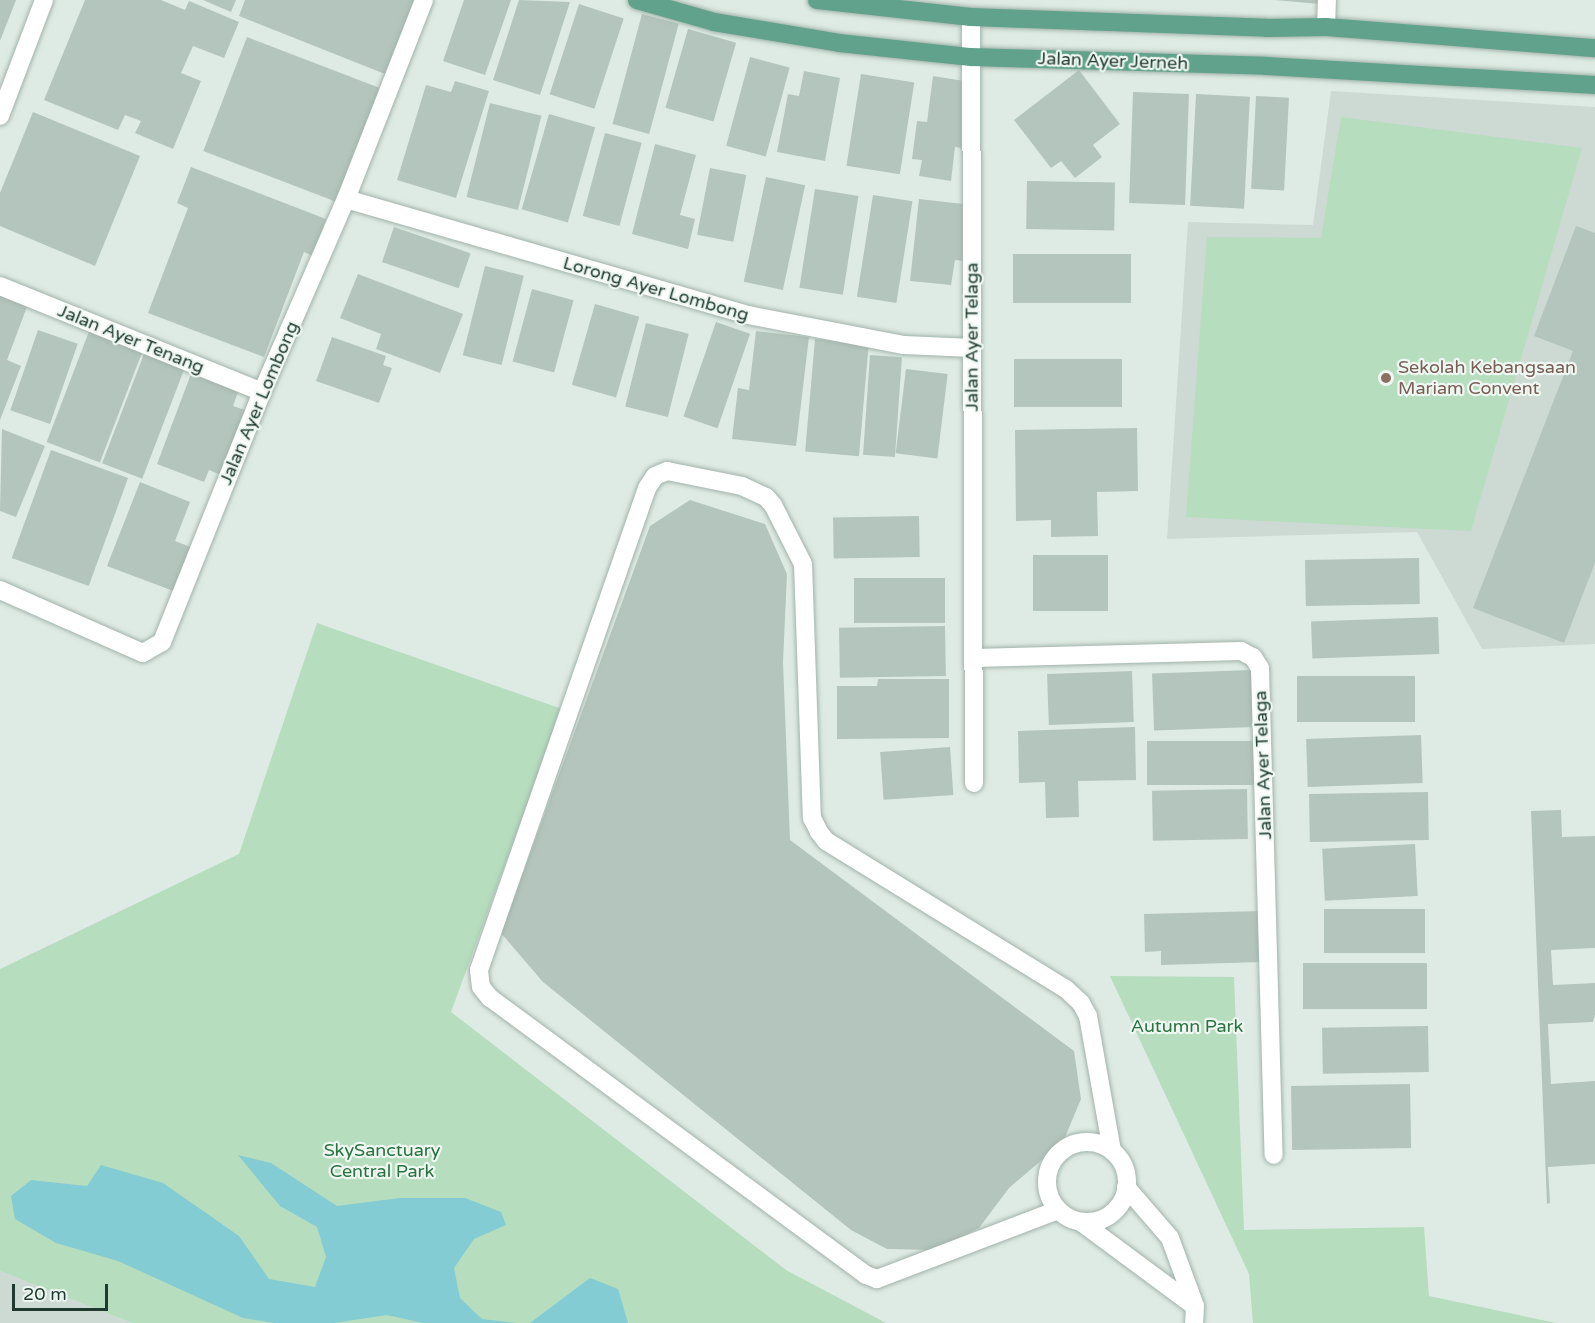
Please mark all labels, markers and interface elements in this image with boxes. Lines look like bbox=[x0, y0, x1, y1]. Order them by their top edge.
street label: Jalan Ayer Jerneh bbox=[1037, 48, 1189, 74]
street label: Lorong Ayer Lombong bbox=[561, 252, 751, 326]
street label: Jalan Ayer Telaga bbox=[961, 263, 983, 411]
street label: Jalan Ayer Tenang bbox=[55, 300, 207, 378]
street label: Jalan Ayer Lombong bbox=[215, 318, 303, 488]
place label: Sekolah Kebangsaan Mariam Convent bbox=[1398, 357, 1576, 400]
marker: Sekolah Kebangsaan Mariam Convent bbox=[1379, 371, 1393, 385]
street label: Jalan Ayer Telaga bbox=[1250, 690, 1276, 840]
park label: Autumn Park bbox=[1131, 1015, 1243, 1037]
park label: SkySanctuary Central Park bbox=[324, 1140, 440, 1182]
scale bar bbox=[15, 1272, 111, 1310]
text: 20 m bbox=[23, 1283, 67, 1305]

